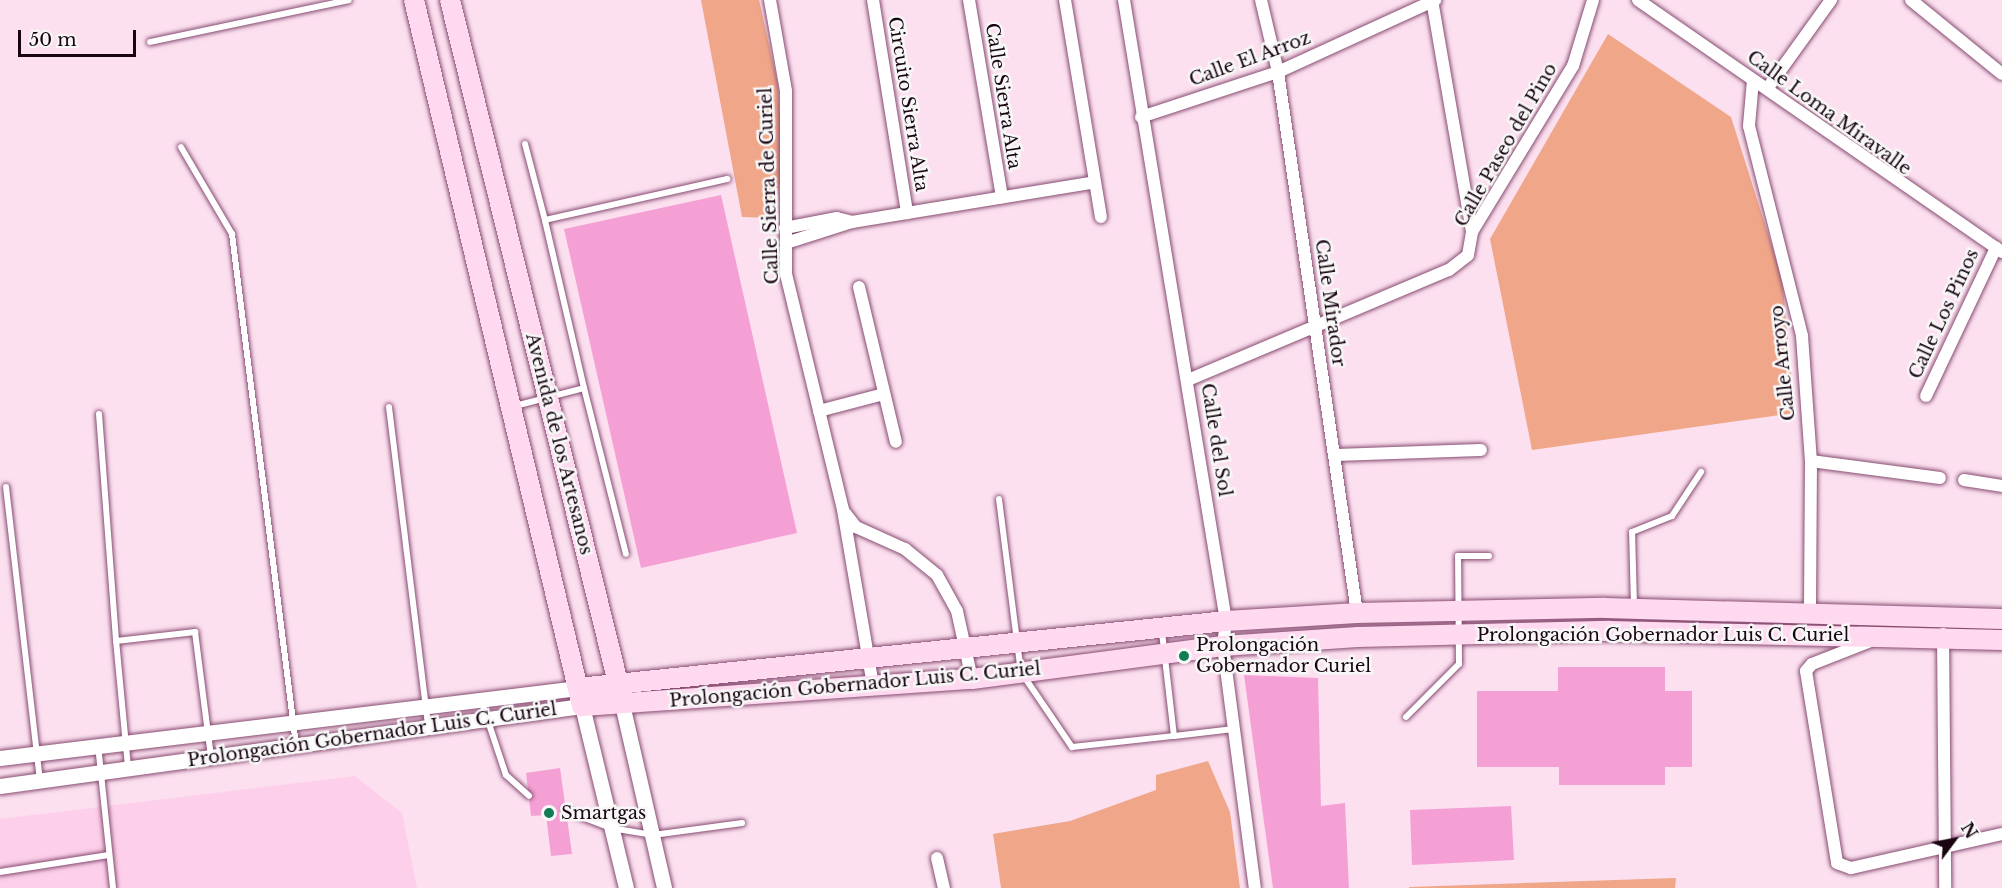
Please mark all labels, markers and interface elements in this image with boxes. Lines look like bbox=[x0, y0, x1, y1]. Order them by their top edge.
street label: Circuito Sierra Alta bbox=[883, 15, 933, 193]
scale bar bbox=[21, 18, 140, 56]
street label: Calle Sierra Alta bbox=[981, 21, 1025, 171]
street label: Calle El Arroz bbox=[1186, 27, 1314, 91]
text: 50 m bbox=[29, 29, 77, 51]
street label: Calle Loma Miravalle bbox=[1743, 46, 1915, 180]
street label: Calle Paseo del Pino bbox=[1450, 59, 1562, 231]
street label: Calle Sierra de Curiel bbox=[755, 87, 783, 285]
street label: Calle Mirador bbox=[1310, 238, 1350, 368]
street label: Calle Los Pinos bbox=[1904, 246, 1984, 382]
street label: Calle Arroyo bbox=[1766, 304, 1800, 422]
street label: Avenida de los Artesanos bbox=[521, 331, 597, 557]
street label: Calle del Sol bbox=[1196, 382, 1236, 498]
street label: Prolongación Gobernador Luis C. Curiel bbox=[1477, 624, 1849, 646]
place label: Prolongación Gobernador Curiel bbox=[1196, 635, 1372, 678]
marker: Prolongación Gobernador Curiel bbox=[1177, 649, 1191, 663]
street label: Prolongación Gobernador Luis C. Curiel bbox=[668, 658, 1042, 712]
street label: Prolongación Gobernador Luis C. Curiel bbox=[186, 698, 558, 772]
place label: Smartgas bbox=[561, 802, 646, 824]
marker: Smartgas bbox=[542, 806, 556, 820]
north arrow bbox=[1924, 810, 1984, 870]
text: N bbox=[1957, 819, 1982, 842]

